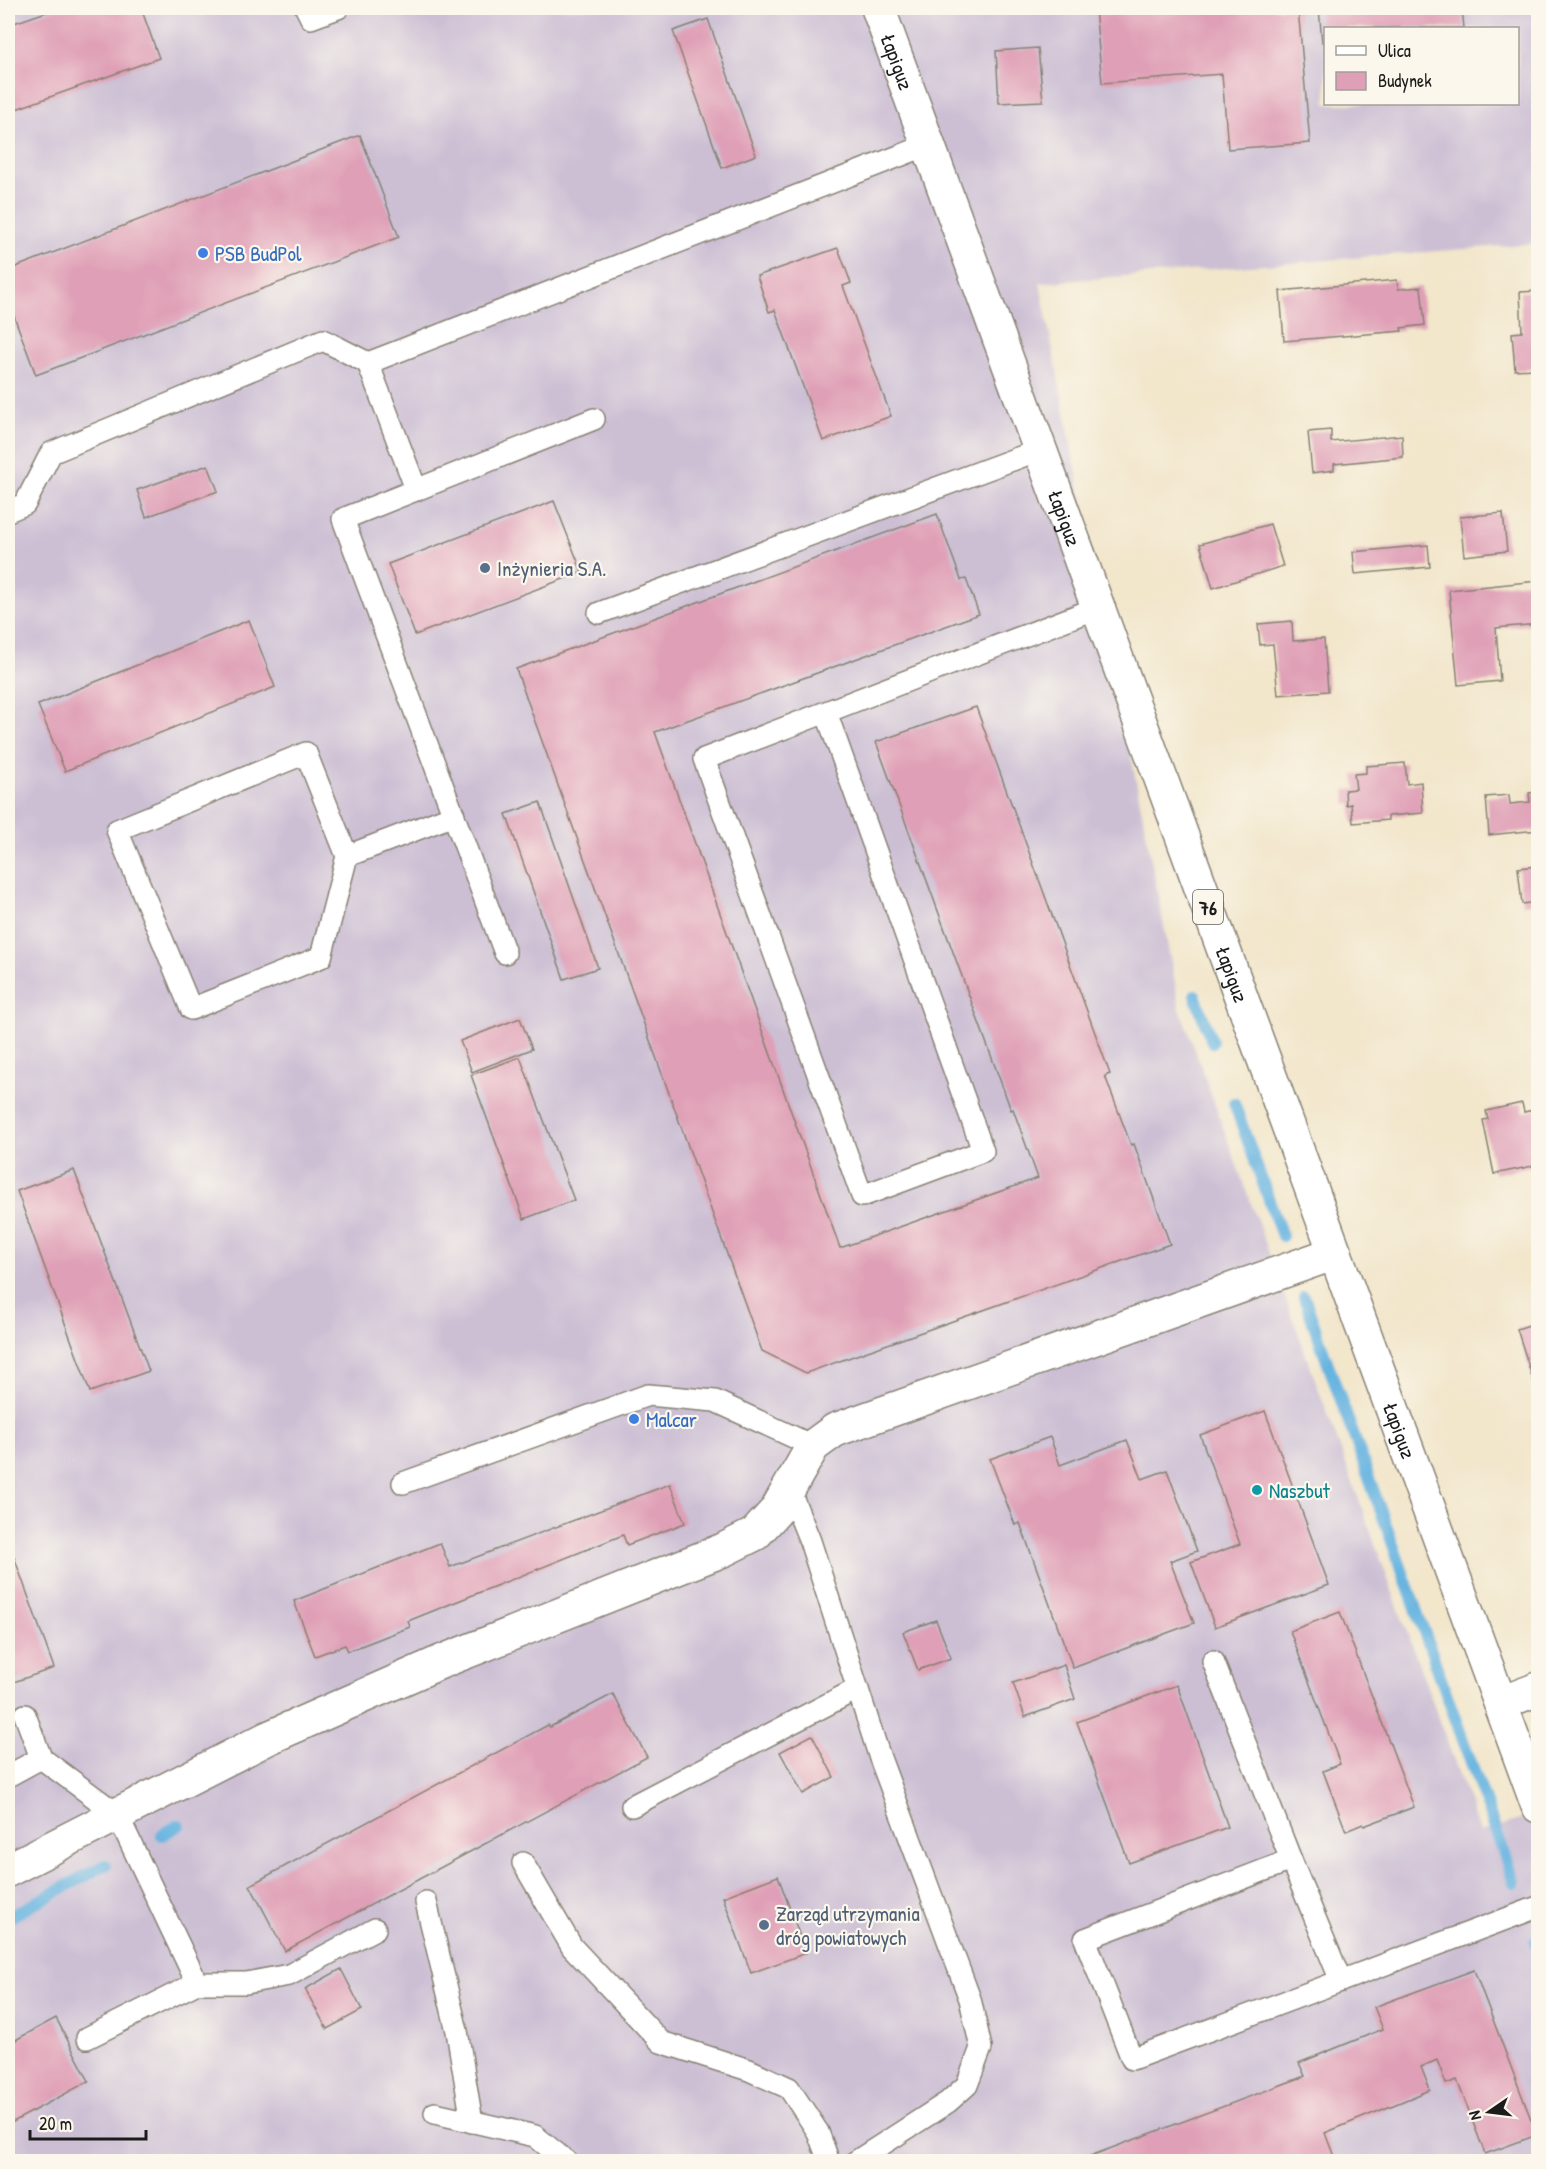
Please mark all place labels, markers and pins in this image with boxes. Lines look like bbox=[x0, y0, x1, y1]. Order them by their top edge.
place label: PSB BudPol bbox=[215, 239, 302, 268]
marker: PSB BudPol bbox=[196, 246, 210, 260]
place label: Inżynieria S.A. bbox=[497, 554, 607, 583]
marker: Inżynieria S.A. bbox=[478, 561, 492, 575]
place label: Malcar bbox=[646, 1405, 697, 1434]
marker: Malcar bbox=[627, 1412, 641, 1426]
place label: Naszbut bbox=[1269, 1476, 1331, 1505]
marker: Naszbut bbox=[1250, 1483, 1264, 1497]
place label: Zarząd utrzymania dróg powiatowych bbox=[776, 1899, 920, 1952]
marker: Zarząd utrzymania dróg powiatowych bbox=[757, 1918, 771, 1932]

